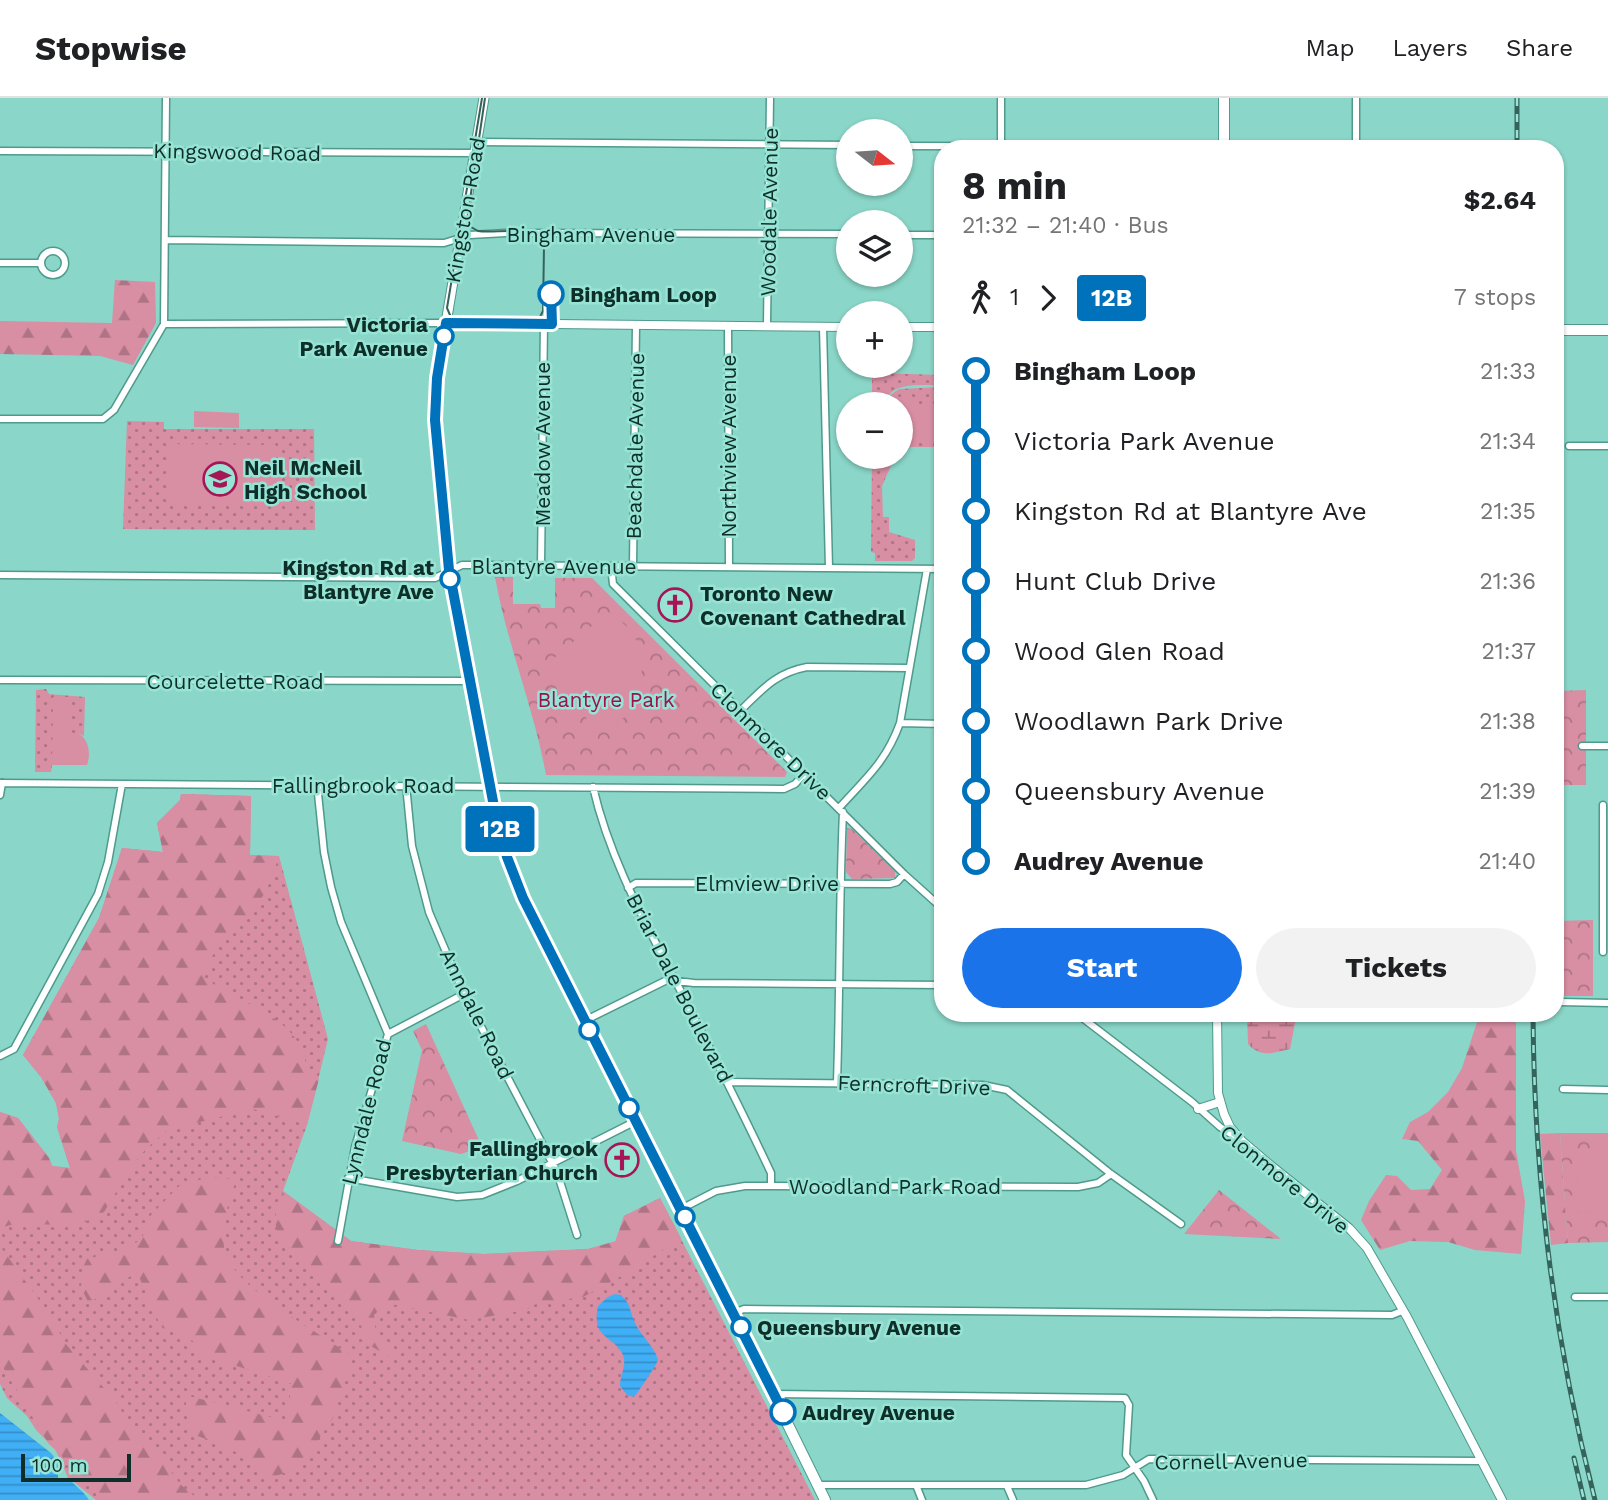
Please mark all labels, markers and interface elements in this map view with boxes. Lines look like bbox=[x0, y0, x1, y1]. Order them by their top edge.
text: Stopwise bbox=[35, 29, 187, 68]
text: Map bbox=[1306, 34, 1354, 62]
text: Layers bbox=[1392, 34, 1468, 62]
text: Share bbox=[1506, 34, 1573, 62]
north arrow bbox=[836, 119, 914, 196]
map controls bbox=[836, 119, 913, 469]
street label: Woodale Avenue bbox=[755, 127, 783, 297]
street label: Kingston Road bbox=[440, 135, 490, 285]
street label: Kingswood Road bbox=[153, 138, 321, 166]
text: 8 min bbox=[962, 164, 1067, 208]
text: $2.64 bbox=[1464, 185, 1536, 215]
button: layers bbox=[836, 210, 913, 287]
text: 21:32 – 21:40 · Bus bbox=[962, 212, 1169, 239]
street label: Bingham Avenue bbox=[507, 222, 675, 247]
icon: walk bbox=[962, 279, 1000, 317]
icon: forward bbox=[1029, 279, 1067, 317]
marker: Bingham Loop bbox=[538, 281, 564, 307]
place label: Bingham Loop bbox=[570, 282, 717, 307]
text: 1 bbox=[1010, 284, 1019, 311]
text: 12B bbox=[1091, 284, 1132, 312]
text: 7 stops bbox=[1454, 284, 1536, 311]
button: + bbox=[836, 301, 913, 378]
place label: Victoria Park Avenue bbox=[299, 312, 429, 361]
marker: Victoria Park Avenue bbox=[434, 326, 454, 346]
street label: Beachdale Avenue bbox=[621, 352, 649, 540]
street label: Northview Avenue bbox=[716, 354, 741, 538]
text: Bingham Loop bbox=[1014, 356, 1196, 386]
text: 21:33 bbox=[1480, 358, 1536, 385]
street label: Meadow Avenue bbox=[530, 362, 555, 526]
button: − bbox=[836, 392, 913, 469]
text: Victoria Park Avenue bbox=[1014, 426, 1274, 456]
text: 21:34 bbox=[1479, 428, 1536, 455]
place label: Neil McNeil High School bbox=[244, 455, 367, 504]
school or university icon: Neil McNeil High School bbox=[201, 460, 239, 498]
text: Kingston Rd at Blantyre Ave bbox=[1014, 496, 1367, 526]
text: 21:35 bbox=[1480, 498, 1536, 525]
street label: Blantyre Avenue bbox=[471, 554, 637, 579]
place label: Kingston Rd at Blantyre Ave bbox=[282, 555, 434, 604]
text: Hunt Club Drive bbox=[1014, 566, 1216, 596]
text: 21:36 bbox=[1479, 568, 1536, 595]
marker: Kingston Rd at Blantyre Ave bbox=[440, 569, 460, 589]
place label: Toronto New Covenant Cathedral bbox=[700, 581, 906, 630]
church icon: Toronto New Covenant Cathedral bbox=[656, 586, 694, 624]
text: Wood Glen Road bbox=[1014, 636, 1225, 666]
text: 21:37 bbox=[1481, 638, 1536, 665]
street label: Courcelette Road bbox=[146, 669, 324, 694]
street label: Clonmore Drive bbox=[705, 677, 837, 805]
park label: Blantyre Park bbox=[537, 687, 675, 712]
text: Woodlawn Park Drive bbox=[1014, 706, 1284, 736]
text: 21:38 bbox=[1479, 708, 1536, 735]
street label: Fallingbrook Road bbox=[272, 773, 454, 798]
text: Queensbury Avenue bbox=[1014, 776, 1265, 806]
text: 21:39 bbox=[1479, 778, 1536, 805]
line badge: 12B bbox=[460, 806, 540, 852]
text: 12B bbox=[479, 815, 521, 843]
text: Audrey Avenue bbox=[1014, 846, 1203, 876]
text: 21:40 bbox=[1478, 848, 1536, 875]
street label: Elmview Drive bbox=[695, 871, 839, 896]
street label: Briar Dale Boulevard bbox=[621, 889, 739, 1087]
button: Start bbox=[962, 928, 1242, 1008]
button: Tickets bbox=[1256, 928, 1536, 1008]
street label: Anndale Road bbox=[435, 945, 519, 1083]
unlabelled marker bbox=[579, 1020, 599, 1040]
street label: Lynndale Road bbox=[336, 1036, 396, 1188]
street label: Ferncroft Drive bbox=[837, 1070, 991, 1100]
unlabelled marker bbox=[619, 1098, 639, 1118]
street label: Clonmore Drive bbox=[1215, 1119, 1355, 1239]
place label: Fallingbrook Presbyterian Church bbox=[386, 1136, 599, 1185]
church icon: Fallingbrook Presbyterian Church bbox=[603, 1141, 641, 1179]
street label: Woodland Park Road bbox=[789, 1174, 1001, 1199]
unlabelled marker bbox=[675, 1207, 695, 1227]
place label: Queensbury Avenue bbox=[757, 1315, 961, 1340]
marker: Queensbury Avenue bbox=[731, 1317, 751, 1337]
marker: Audrey Avenue bbox=[770, 1399, 796, 1425]
place label: Audrey Avenue bbox=[802, 1400, 955, 1425]
street label: Cornell Avenue bbox=[1154, 1447, 1308, 1475]
scale bar bbox=[21, 1451, 131, 1483]
text: 100 m bbox=[32, 1454, 88, 1477]

